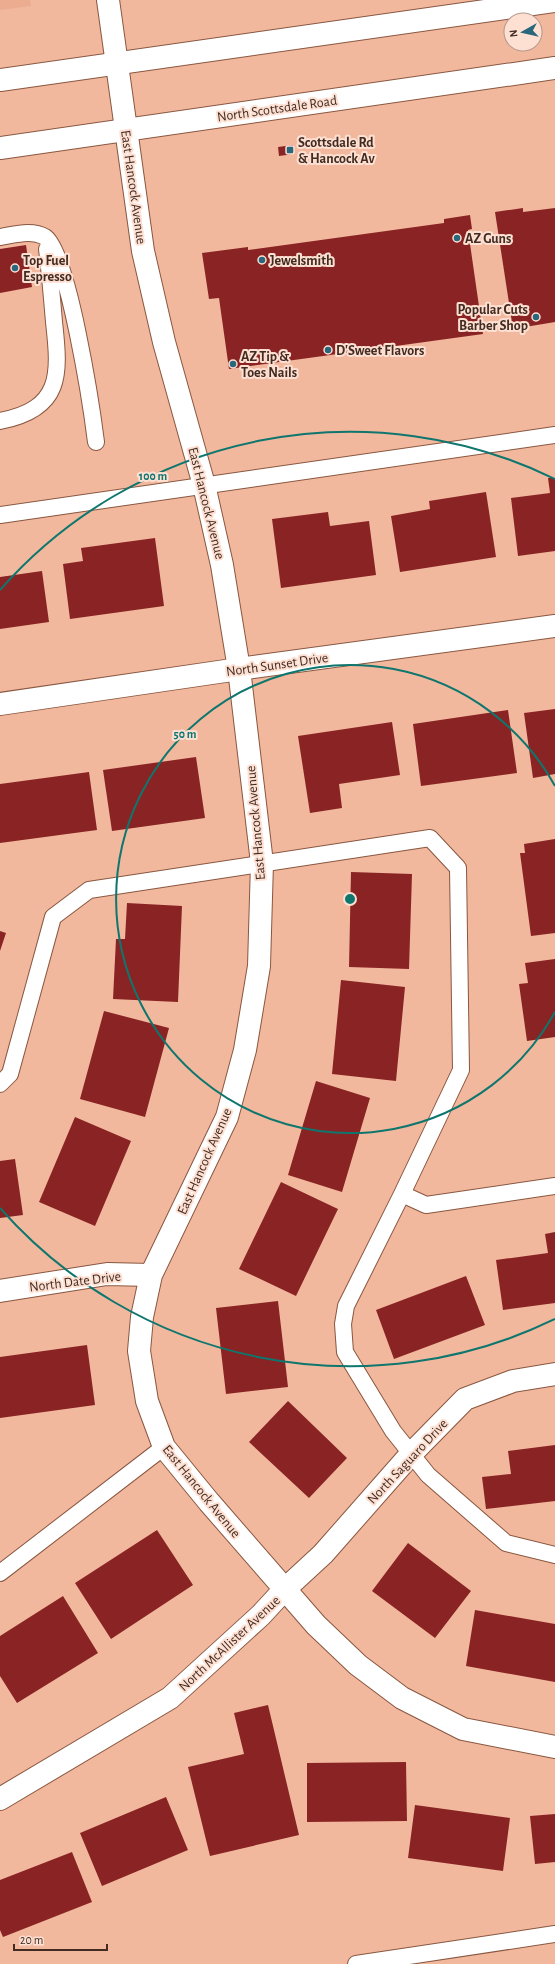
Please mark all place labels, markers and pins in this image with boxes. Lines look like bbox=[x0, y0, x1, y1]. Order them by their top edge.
place label: Scottsdale Rd & Hancock Av bbox=[298, 136, 375, 166]
marker: Scottsdale Rd & Hancock Av bbox=[285, 145, 295, 155]
place label: AZ Guns bbox=[465, 232, 511, 246]
marker: AZ Guns bbox=[452, 233, 462, 243]
place label: Top Fuel Espresso bbox=[23, 254, 72, 284]
place label: Jewelsmith bbox=[270, 254, 333, 268]
marker: Jewelsmith bbox=[257, 255, 267, 265]
marker: Top Fuel Espresso bbox=[10, 263, 20, 273]
place label: Popular Cuts Barber Shop bbox=[457, 303, 528, 333]
marker: Popular Cuts Barber Shop bbox=[531, 312, 541, 322]
place label: D'Sweet Flavors bbox=[336, 344, 424, 358]
marker: D'Sweet Flavors bbox=[323, 345, 333, 355]
place label: AZ Tip & Toes Nails bbox=[241, 350, 297, 380]
marker: AZ Tip & Toes Nails bbox=[228, 359, 238, 369]
centre of rings bbox=[343, 892, 357, 906]

